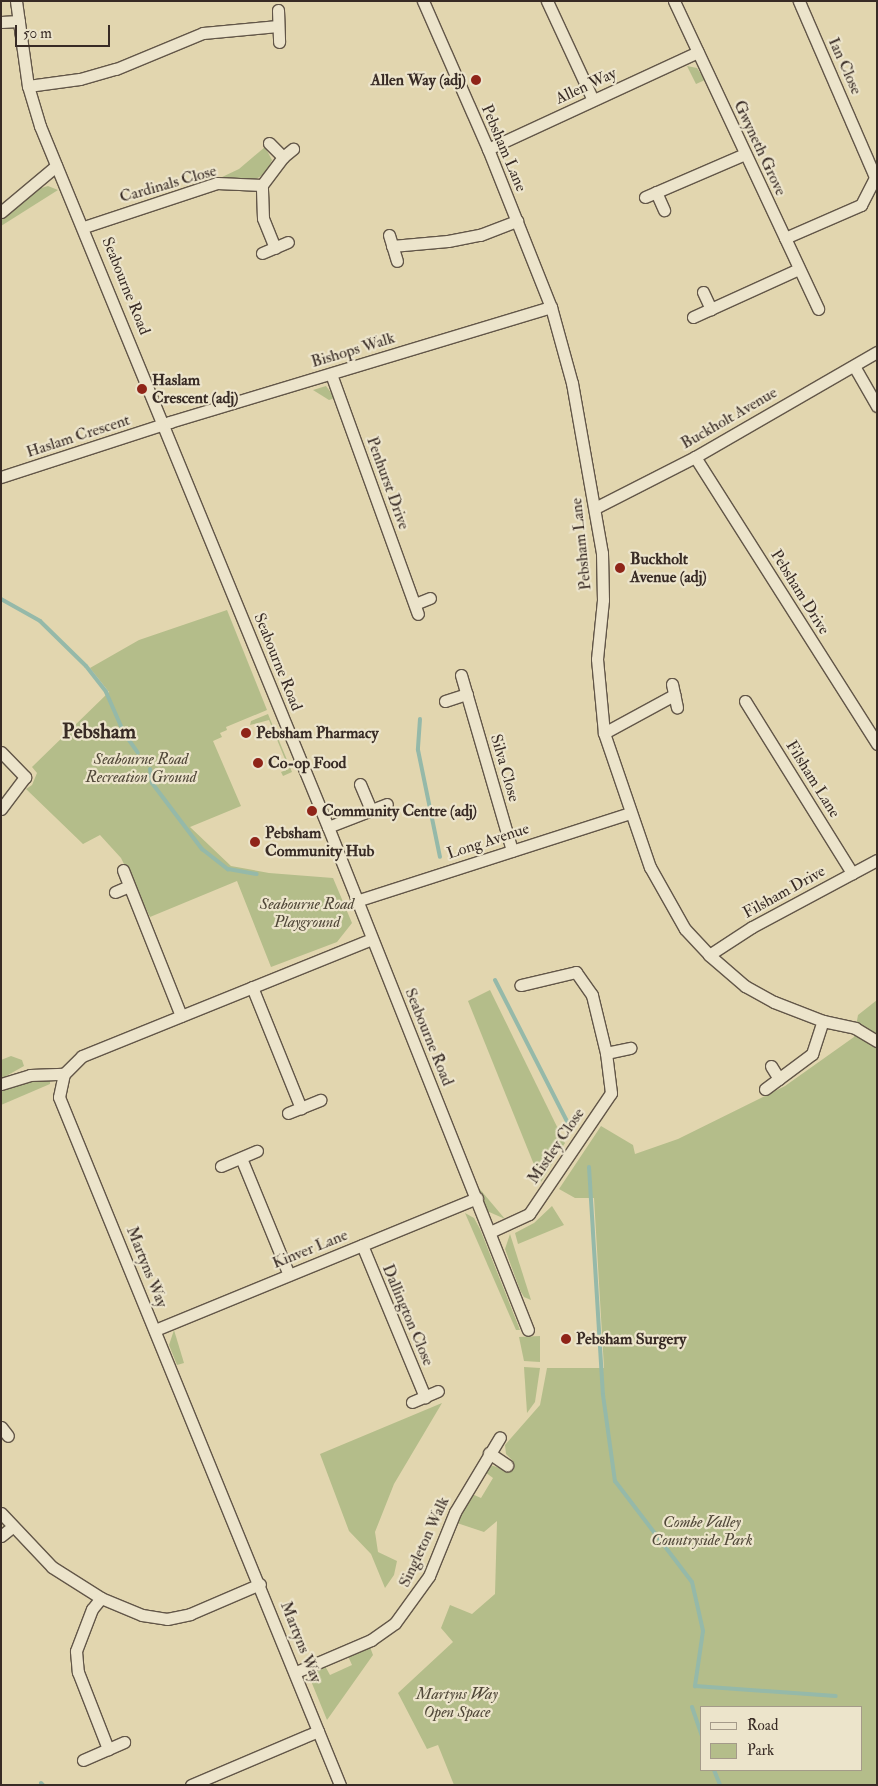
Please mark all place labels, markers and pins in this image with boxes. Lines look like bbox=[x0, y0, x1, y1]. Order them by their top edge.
place label: Allen Way (adj) bbox=[371, 70, 466, 90]
marker: Allen Way (adj) bbox=[470, 74, 482, 86]
place label: Haslam Crescent (adj) bbox=[152, 370, 238, 408]
marker: Haslam Crescent (adj) bbox=[136, 383, 148, 395]
place label: Buckholt Avenue (adj) bbox=[630, 549, 707, 587]
marker: Buckholt Avenue (adj) bbox=[614, 562, 626, 574]
place label: Pebsham Pharmacy bbox=[256, 723, 378, 743]
marker: Pebsham Pharmacy bbox=[240, 727, 252, 739]
place label: Co-op Food bbox=[268, 753, 346, 773]
marker: Co-op Food bbox=[252, 757, 264, 769]
place label: Community Centre (adj) bbox=[322, 801, 477, 821]
marker: Community Centre (adj) bbox=[306, 805, 318, 817]
place label: Pebsham Community Hub bbox=[265, 823, 374, 861]
marker: Pebsham Community Hub bbox=[249, 836, 261, 848]
place label: Pebsham Surgery bbox=[576, 1329, 686, 1349]
marker: Pebsham Surgery bbox=[560, 1333, 572, 1345]

